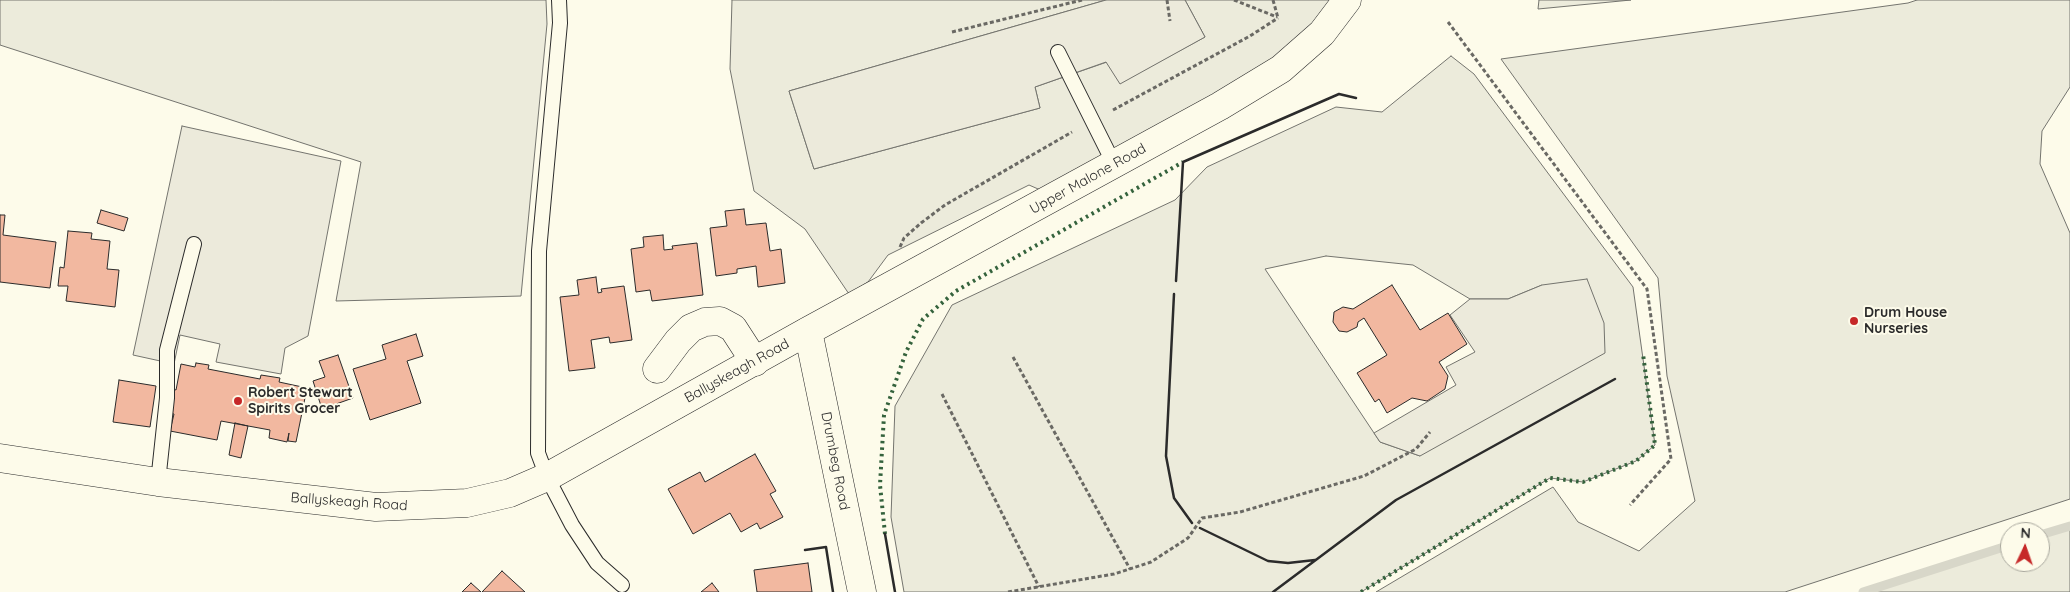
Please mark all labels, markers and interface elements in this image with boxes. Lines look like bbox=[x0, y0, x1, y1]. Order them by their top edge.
street label: Upper Malone Road bbox=[1027, 140, 1149, 218]
place label: Drum House Nurseries bbox=[1864, 305, 1947, 338]
marker: Drum House Nurseries bbox=[1848, 315, 1860, 327]
street label: Ballyskeagh Road bbox=[682, 335, 792, 407]
place label: Robert Stewart Spirits Grocer bbox=[248, 385, 353, 418]
marker: Robert Stewart Spirits Grocer bbox=[232, 395, 244, 407]
street label: Drumbeg Road bbox=[817, 410, 853, 512]
street label: Ballyskeagh Road bbox=[290, 490, 408, 514]
north arrow bbox=[2000, 522, 2050, 572]
text: N bbox=[2020, 524, 2031, 542]

